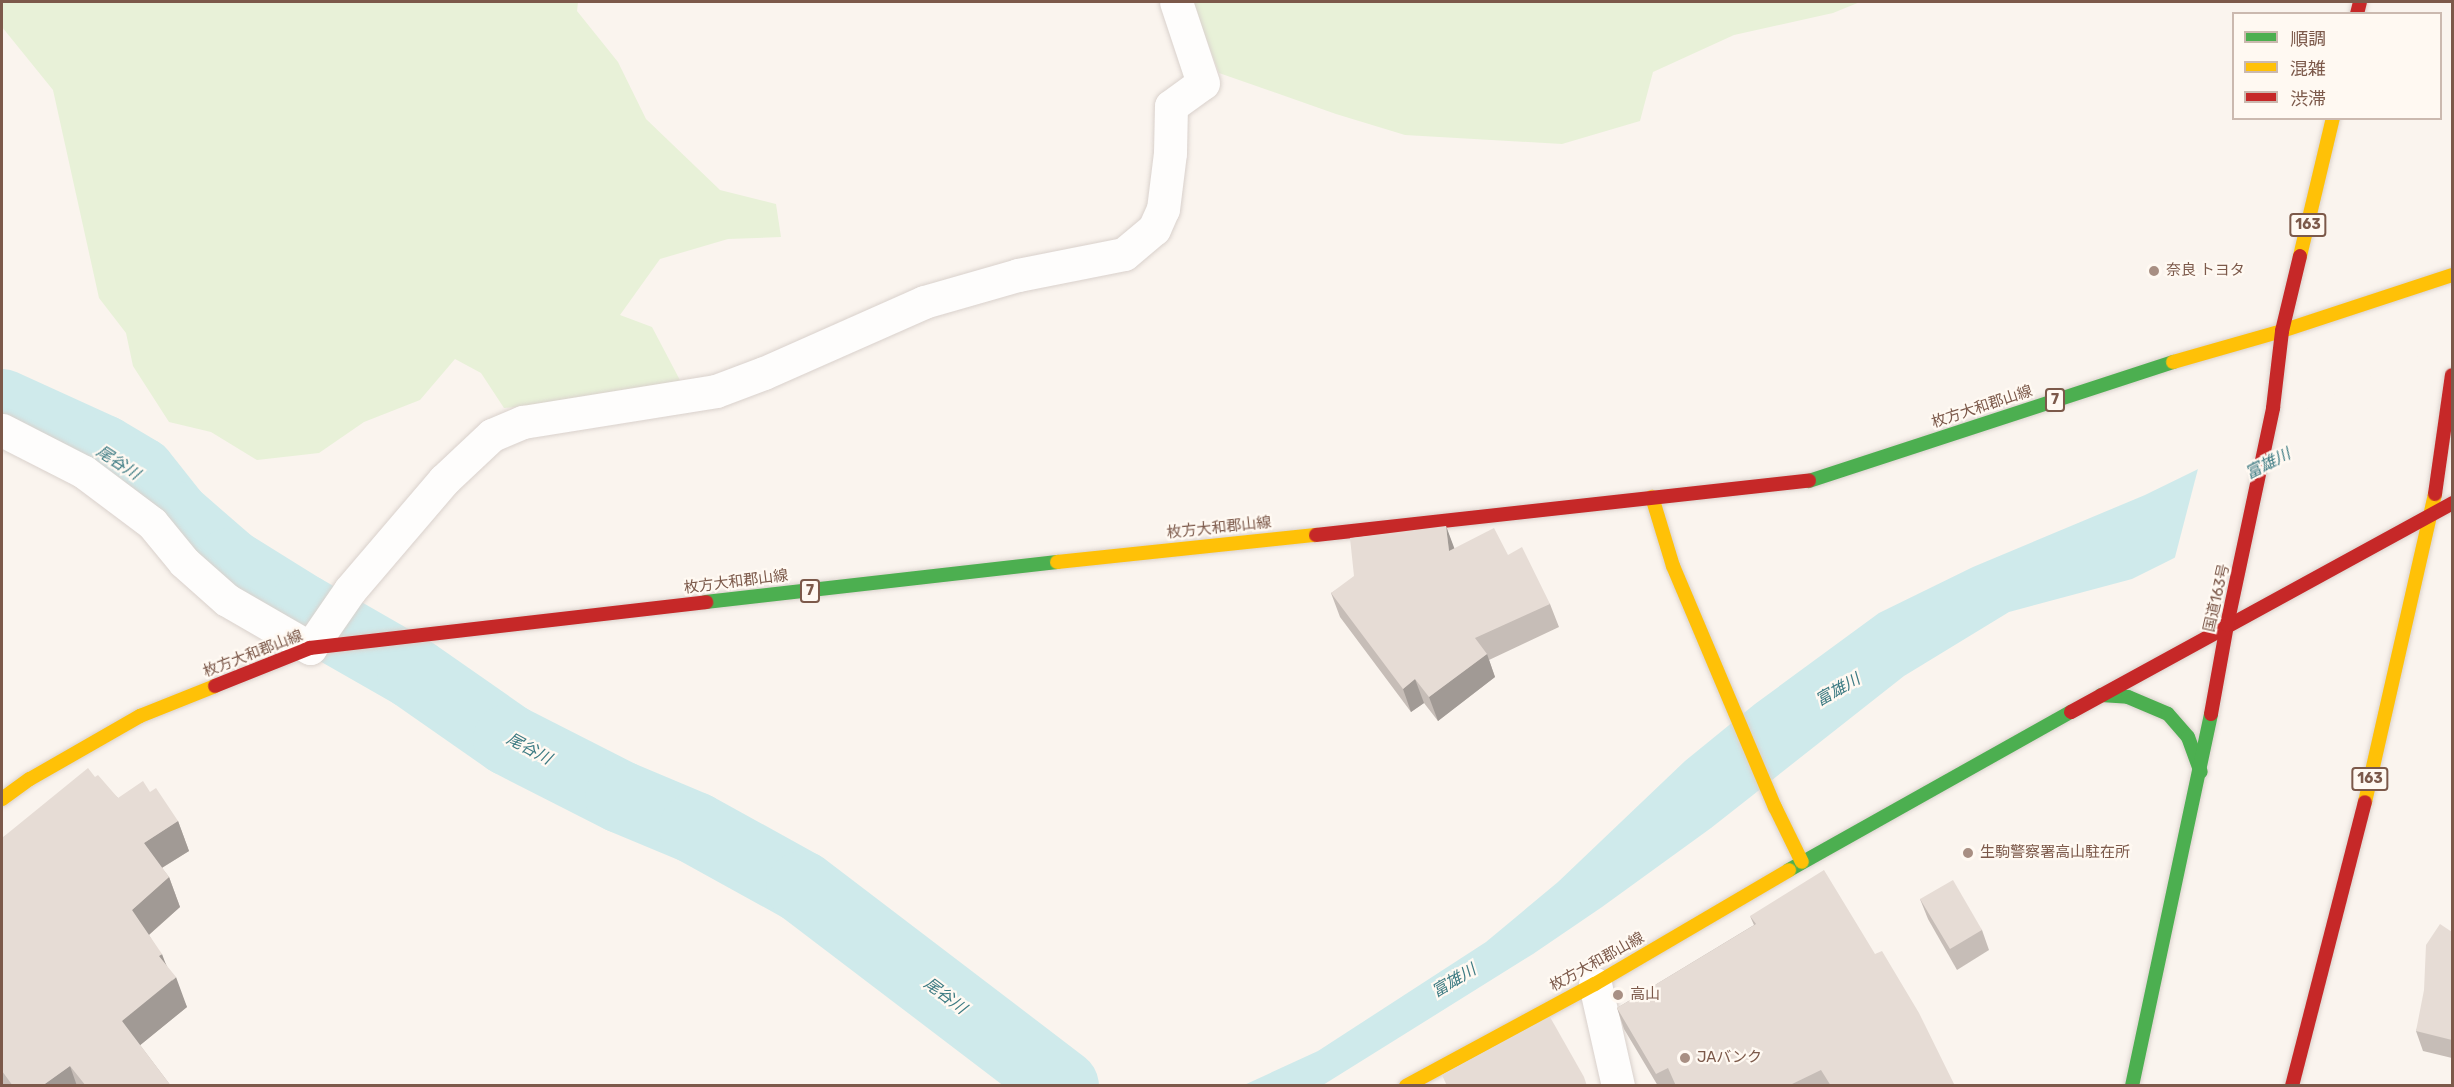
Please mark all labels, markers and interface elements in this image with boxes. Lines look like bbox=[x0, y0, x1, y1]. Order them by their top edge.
legend bbox=[2232, 12, 2442, 120]
text: 順調 bbox=[2290, 28, 2326, 50]
text: 混雑 bbox=[2290, 58, 2326, 80]
text: 渋滞 bbox=[2290, 88, 2326, 110]
road number: 163 bbox=[2288, 214, 2328, 236]
place label: 奈良 トヨタ bbox=[2166, 262, 2245, 280]
marker: 奈良 トヨタ bbox=[2147, 264, 2161, 278]
street label: 枚方大和郡山線 bbox=[1929, 382, 2035, 432]
road number: 7 bbox=[2044, 389, 2066, 411]
water label: 尾谷川 bbox=[93, 442, 143, 484]
water label: 富雄川 bbox=[2242, 445, 2294, 483]
street label: 枚方大和郡山線 bbox=[1166, 514, 1272, 542]
street label: 国道163号 bbox=[2200, 562, 2234, 634]
street label: 枚方大和郡山線 bbox=[683, 567, 789, 597]
road number: 7 bbox=[800, 580, 820, 602]
street label: 枚方大和郡山線 bbox=[201, 627, 305, 681]
water label: 富雄川 bbox=[1812, 670, 1864, 710]
water label: 尾谷川 bbox=[503, 729, 555, 769]
road number: 163 bbox=[2350, 768, 2390, 790]
place label: 生駒警察署高山駐在所 bbox=[1980, 844, 2130, 862]
marker: 生駒警察署高山駐在所 bbox=[1961, 846, 1975, 860]
street label: 枚方大和郡山線 bbox=[1547, 929, 1647, 995]
water label: 富雄川 bbox=[1428, 960, 1480, 1002]
water label: 尾谷川 bbox=[920, 974, 970, 1018]
place label: 高山 bbox=[1630, 986, 1660, 1004]
marker: 高山 bbox=[1611, 988, 1625, 1002]
place label: JAバンク bbox=[1697, 1049, 1761, 1067]
marker: JAバンク bbox=[1678, 1051, 1692, 1065]

